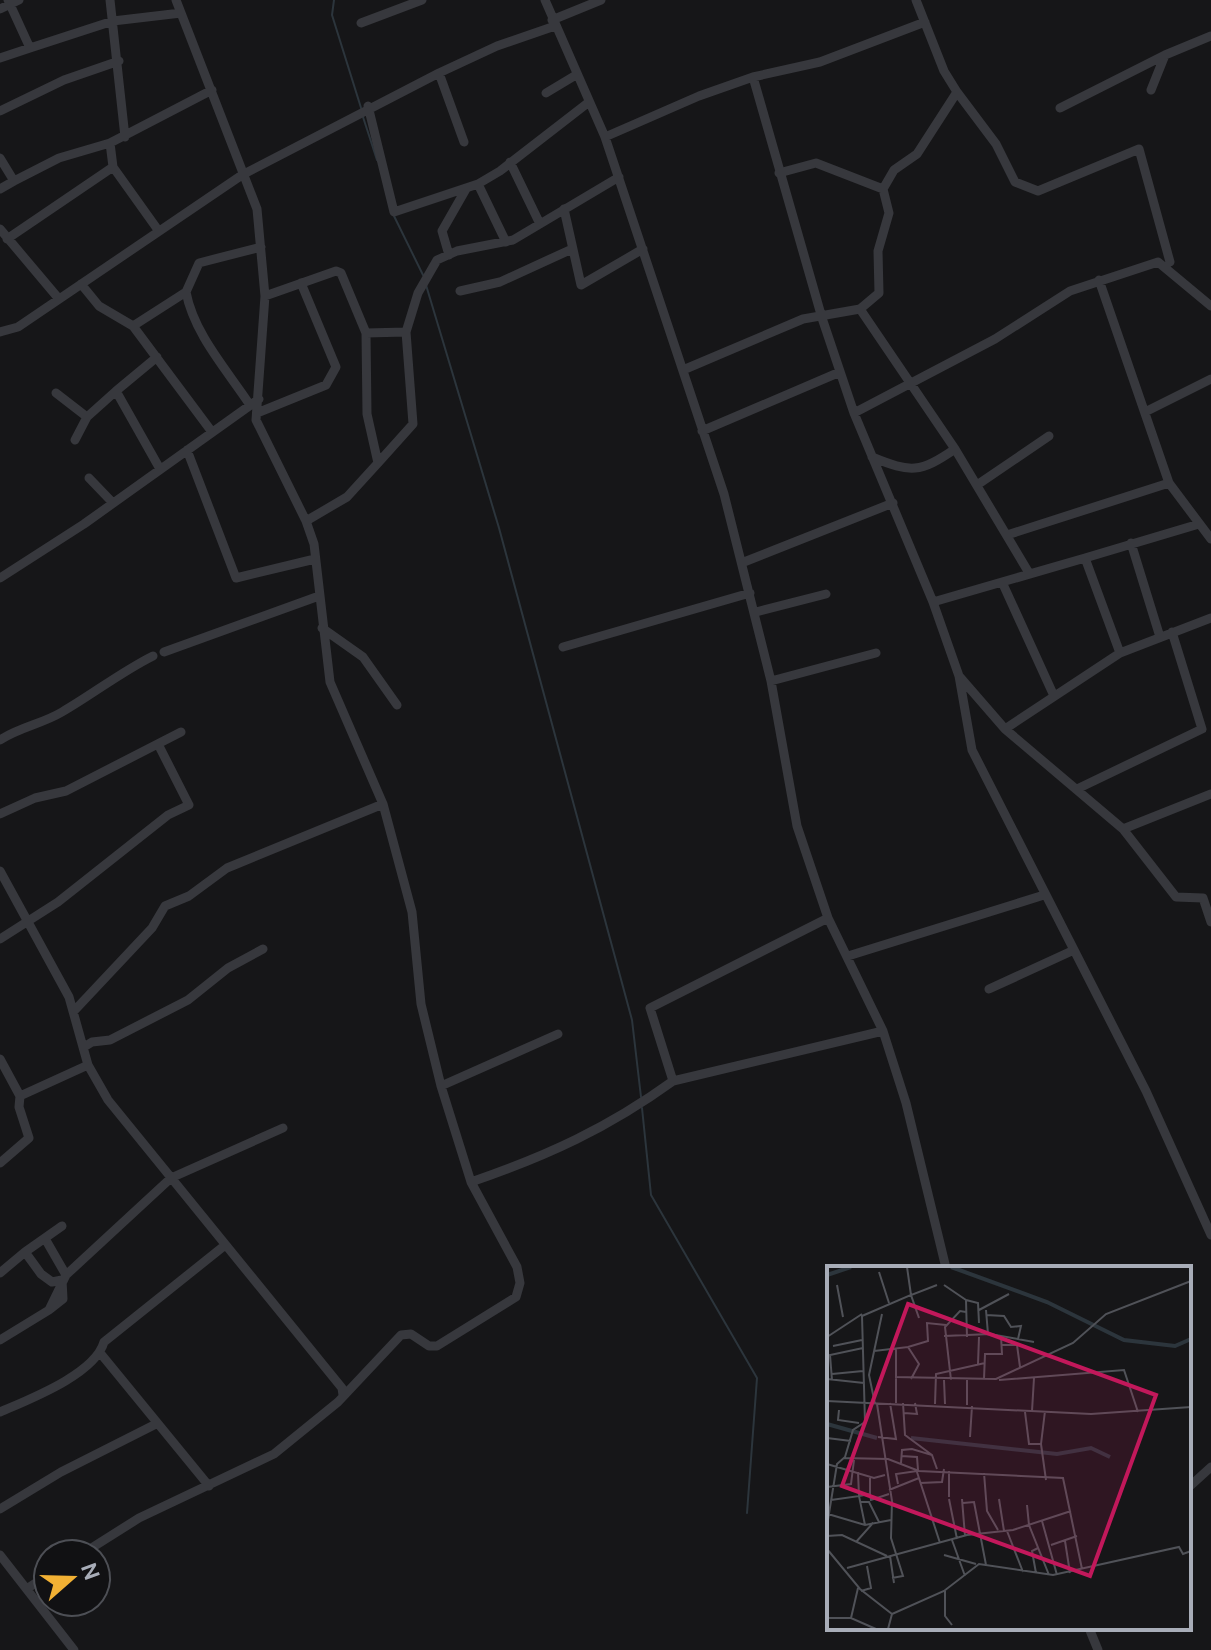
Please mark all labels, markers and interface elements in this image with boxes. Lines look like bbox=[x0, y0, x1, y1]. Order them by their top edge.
inset map bbox=[827, 1266, 1191, 1630]
north arrow bbox=[32, 1538, 112, 1618]
text: N bbox=[77, 1559, 106, 1583]

